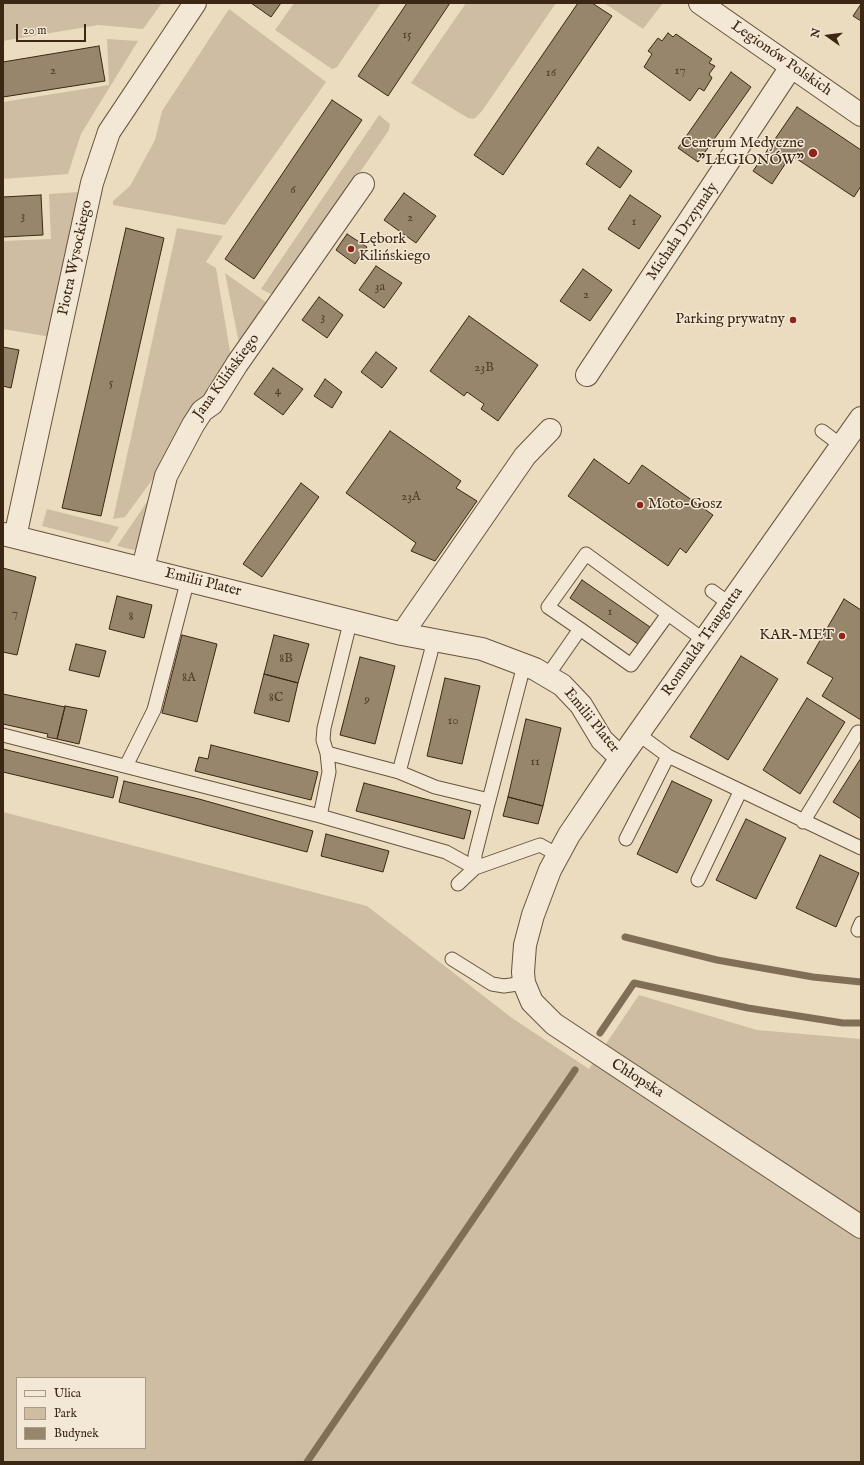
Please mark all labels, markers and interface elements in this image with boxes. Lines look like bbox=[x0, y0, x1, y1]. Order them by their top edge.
scale bar bbox=[18, 16, 88, 42]
north arrow bbox=[808, 16, 848, 56]
street label: Legionów Polskich bbox=[727, 17, 835, 101]
text: 20 m bbox=[23, 23, 46, 38]
house number: 15 bbox=[402, 27, 412, 43]
text: N bbox=[808, 27, 824, 39]
house number: 2 bbox=[50, 63, 56, 79]
house number: 17 bbox=[675, 63, 685, 79]
house number: 16 bbox=[546, 65, 556, 81]
place label: Centrum Medyczne "LEGIONÓW" bbox=[681, 135, 804, 170]
marker: Centrum Medyczne "LEGIONÓW" bbox=[807, 147, 819, 159]
street label: Michała Drzymały bbox=[644, 180, 722, 284]
house number: 6 bbox=[290, 182, 296, 198]
street label: Piotra Wysockiego bbox=[55, 199, 97, 317]
house number: 3 bbox=[21, 208, 25, 224]
house number: 2 bbox=[407, 210, 413, 226]
house number: 1 bbox=[632, 214, 636, 230]
place label: Lębork Kilińskiego bbox=[359, 231, 430, 266]
marker: Lębork Kilińskiego bbox=[346, 244, 356, 254]
house number: 3a bbox=[375, 279, 385, 295]
house number: 2 bbox=[583, 287, 589, 303]
house number: 3 bbox=[321, 309, 325, 325]
place label: Parking prywatny bbox=[675, 311, 785, 329]
marker: Parking prywatny bbox=[788, 315, 798, 325]
street label: Jana Kilińskiego bbox=[190, 331, 264, 423]
house number: 23B bbox=[474, 360, 494, 376]
house number: 5 bbox=[109, 375, 113, 391]
house number: 4 bbox=[275, 383, 281, 399]
house number: 23A bbox=[401, 489, 421, 505]
place label: Moto-Gosz bbox=[648, 496, 722, 514]
marker: Moto-Gosz bbox=[635, 500, 645, 510]
street label: Emilii Plater bbox=[163, 565, 243, 601]
street label: Romualda Traugutta bbox=[659, 584, 747, 700]
house number: 1 bbox=[608, 604, 612, 620]
house number: 7 bbox=[12, 606, 18, 622]
house number: 8 bbox=[128, 609, 134, 625]
place label: KAR-MET bbox=[759, 627, 834, 645]
marker: KAR-MET bbox=[837, 631, 847, 641]
house number: 8B bbox=[279, 651, 293, 667]
house number: 8A bbox=[182, 670, 196, 686]
street label: Emilii Plater bbox=[559, 685, 623, 757]
house number: 8C bbox=[269, 690, 283, 706]
house number: 9 bbox=[364, 692, 370, 708]
house number: 10 bbox=[447, 713, 459, 729]
house number: 11 bbox=[530, 754, 540, 770]
street label: Chłopska bbox=[607, 1056, 667, 1102]
legend bbox=[16, 1377, 146, 1449]
text: Ulica bbox=[54, 1386, 81, 1401]
text: Park bbox=[54, 1406, 77, 1421]
text: Budynek bbox=[54, 1426, 99, 1441]

